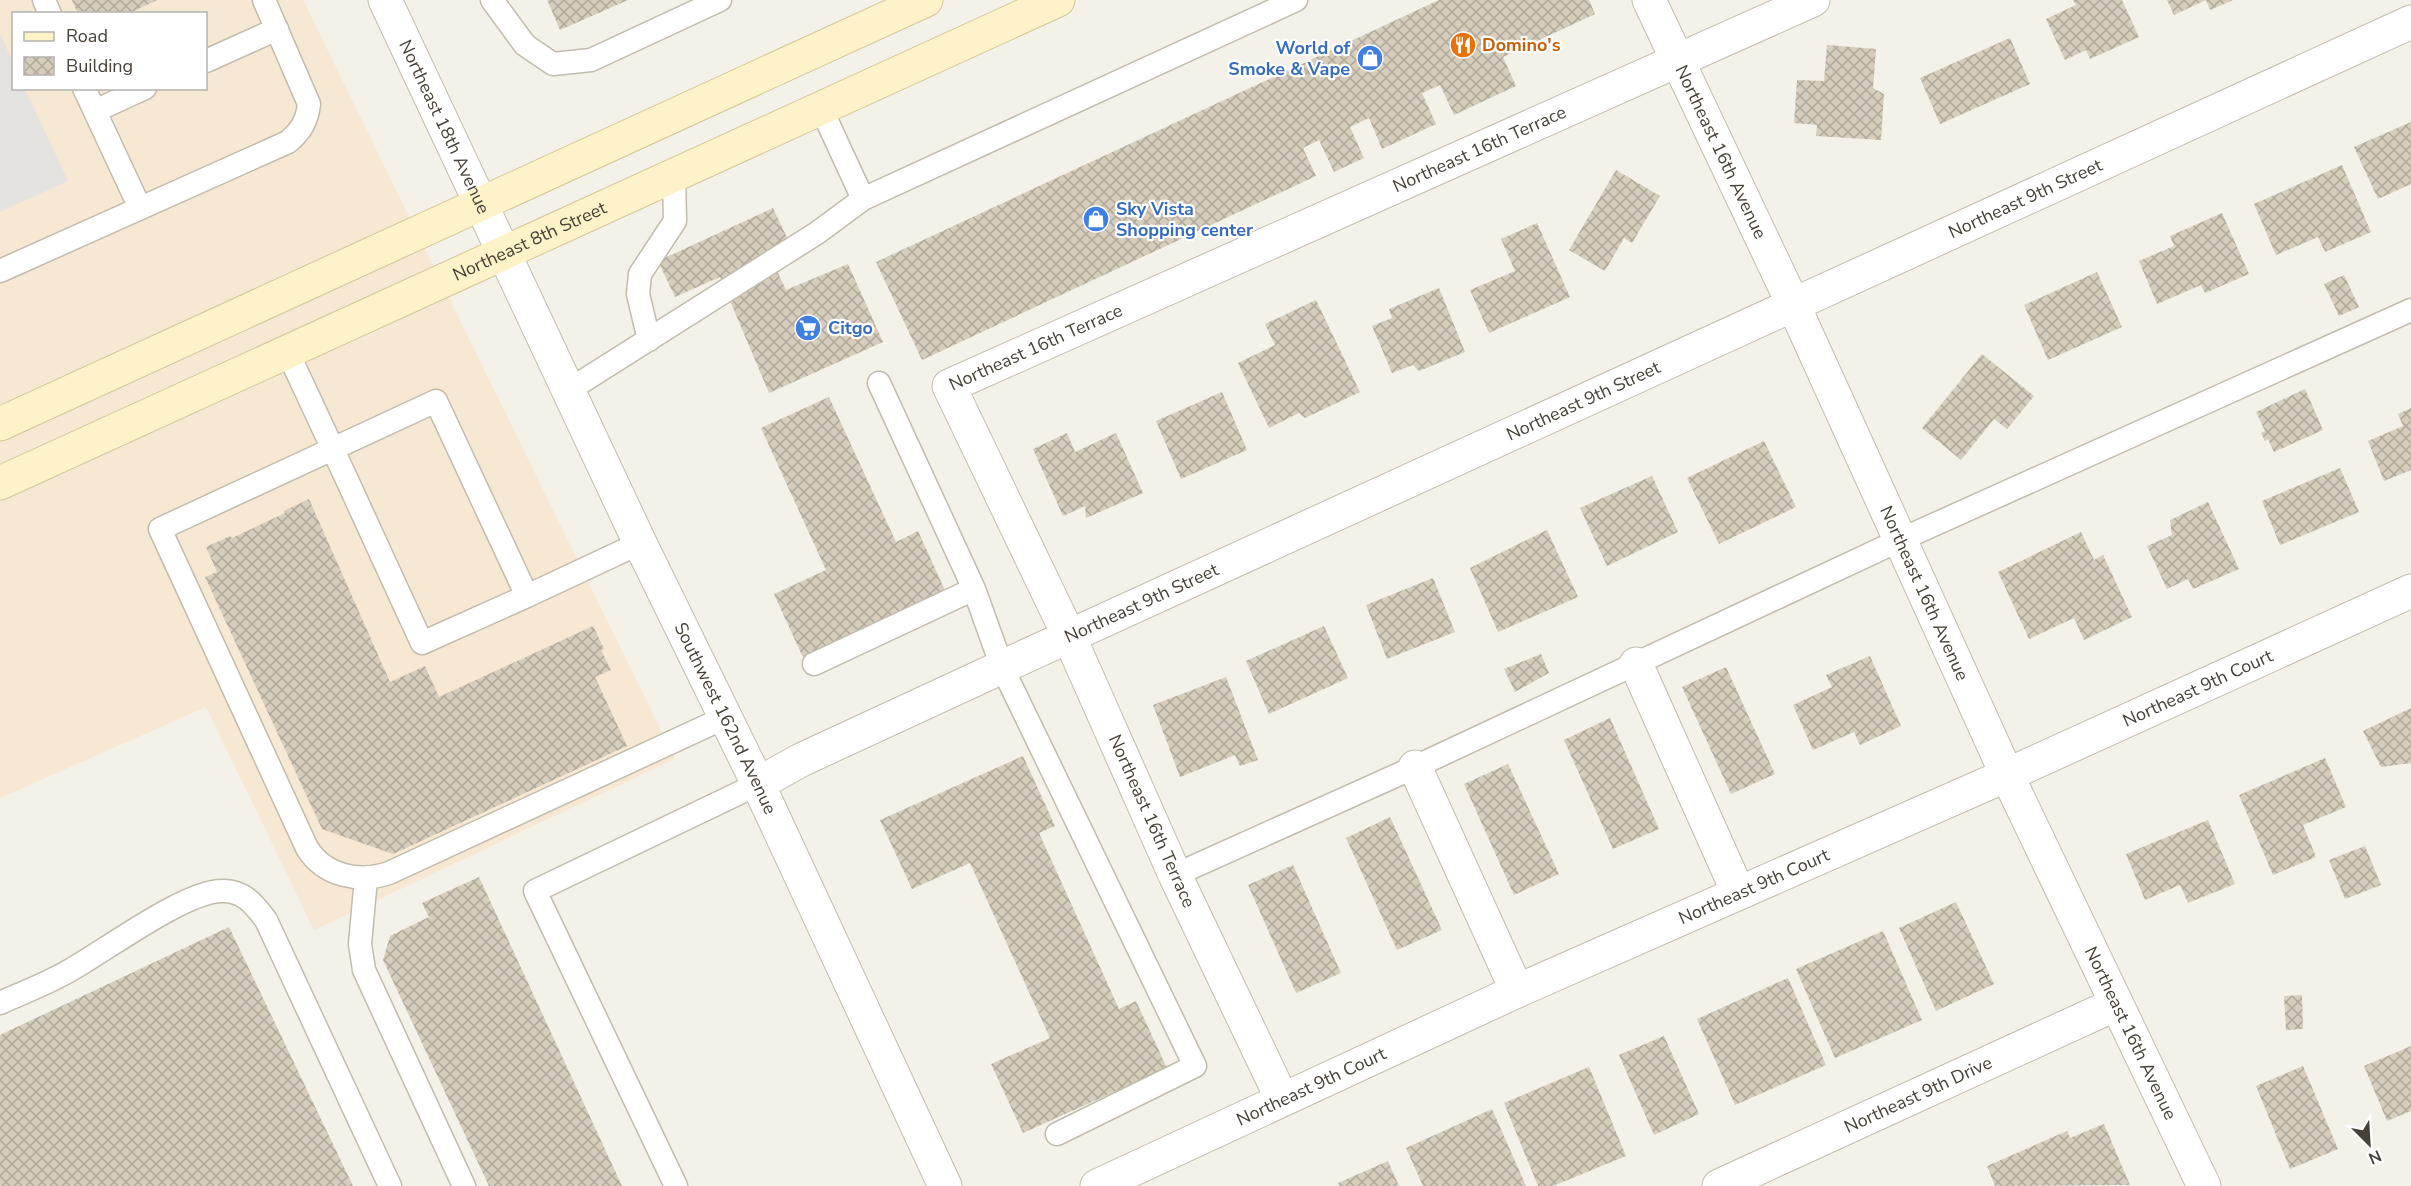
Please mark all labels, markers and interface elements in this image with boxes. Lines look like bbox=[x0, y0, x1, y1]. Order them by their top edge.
legend bbox=[12, 12, 207, 90]
text: Road bbox=[66, 24, 108, 48]
restaurant icon: Domino's bbox=[1448, 30, 1478, 60]
place label: Domino's bbox=[1482, 33, 1561, 57]
street label: Northeast 18th Avenue bbox=[393, 36, 496, 218]
place label: World of Smoke & Vape bbox=[1228, 36, 1350, 81]
shop icon: World of Smoke & Vape bbox=[1355, 43, 1385, 73]
text: Building bbox=[66, 54, 133, 78]
street label: Northeast 16th Avenue bbox=[1669, 61, 1772, 243]
street label: Northeast 16th Terrace bbox=[1389, 100, 1570, 198]
street label: Northeast 9th Street bbox=[1944, 153, 2107, 244]
street label: Northeast 8th Street bbox=[449, 195, 611, 287]
place label: Sky Vista Shopping center bbox=[1116, 197, 1253, 242]
shop icon: Sky Vista Shopping center bbox=[1081, 204, 1111, 234]
street label: Northeast 16th Terrace bbox=[945, 298, 1126, 396]
supermarket icon: Citgo bbox=[793, 313, 823, 343]
place label: Citgo bbox=[828, 316, 873, 340]
street label: Northeast 9th Street bbox=[1503, 355, 1665, 447]
street label: Northeast 16th Avenue bbox=[1874, 502, 1975, 684]
street label: Northeast 9th Street bbox=[1061, 557, 1223, 649]
street label: Southwest 162nd Avenue bbox=[669, 618, 782, 818]
street label: Northeast 9th Court bbox=[2119, 643, 2277, 733]
street label: Northeast 16th Terrace bbox=[1103, 731, 1201, 911]
street label: Northeast 9th Court bbox=[1675, 843, 1834, 930]
street label: Northeast 16th Avenue bbox=[2079, 942, 2183, 1124]
street label: Northeast 9th Court bbox=[1232, 1041, 1390, 1132]
street label: Northeast 9th Drive bbox=[1840, 1050, 1996, 1139]
north arrow bbox=[2339, 1114, 2399, 1174]
text: N bbox=[2365, 1144, 2385, 1169]

